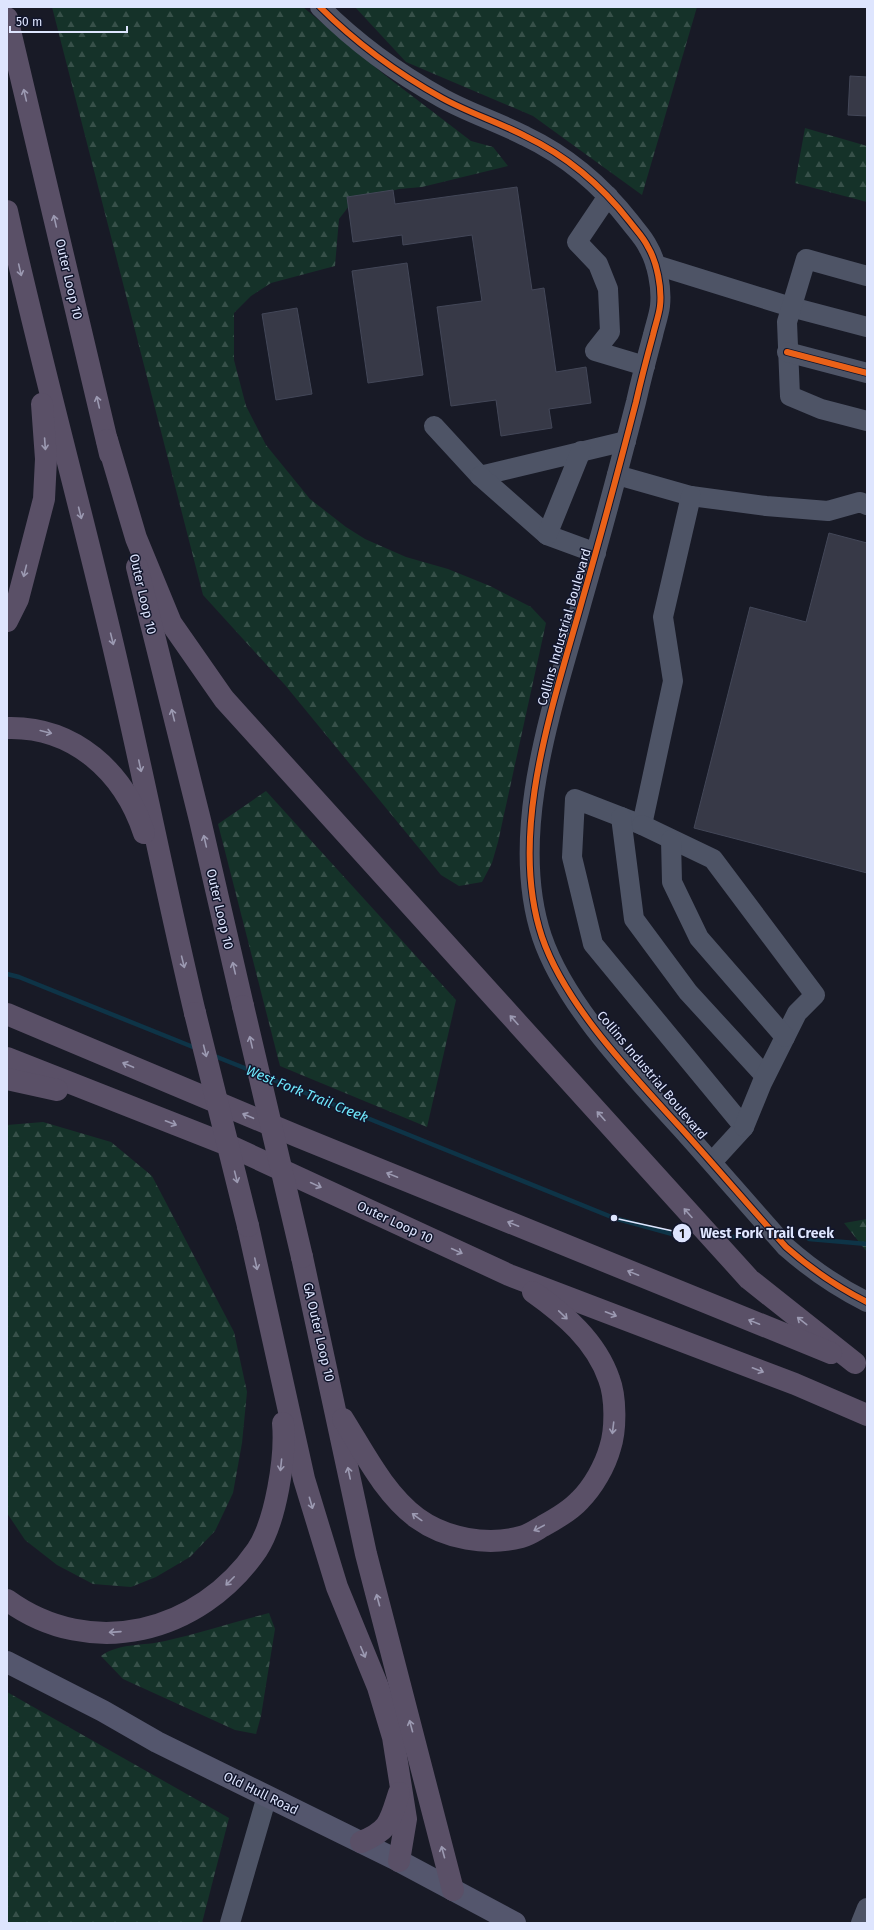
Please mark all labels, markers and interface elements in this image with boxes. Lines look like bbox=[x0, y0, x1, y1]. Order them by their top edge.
scale bar bbox=[10, 8, 127, 34]
text: 50 m bbox=[16, 15, 42, 29]
one-way arrow bbox=[21, 88, 29, 101]
one-way arrow bbox=[51, 215, 59, 228]
street label: Outer Loop 10 bbox=[52, 237, 86, 321]
one-way arrow bbox=[17, 263, 25, 276]
one-way arrow bbox=[94, 396, 101, 409]
one-way arrow bbox=[42, 437, 49, 450]
one-way arrow bbox=[77, 506, 85, 519]
street label: Collins Industrial Boulevard bbox=[534, 547, 594, 707]
street label: Outer Loop 10 bbox=[126, 552, 160, 636]
one-way arrow bbox=[21, 565, 29, 578]
one-way arrow bbox=[108, 633, 116, 646]
one-way arrow bbox=[168, 709, 176, 722]
one-way arrow bbox=[39, 729, 52, 736]
one-way arrow bbox=[136, 760, 144, 773]
one-way arrow bbox=[200, 835, 208, 848]
street label: Outer Loop 10 bbox=[203, 867, 237, 951]
one-way arrow bbox=[179, 955, 187, 968]
one-way arrow bbox=[230, 961, 237, 974]
street label: Collins Industrial Boulevard bbox=[594, 1008, 710, 1142]
one-way arrow bbox=[510, 1015, 519, 1025]
one-way arrow bbox=[247, 1035, 255, 1048]
one-way arrow bbox=[201, 1044, 209, 1057]
one-way arrow bbox=[123, 1061, 135, 1069]
water label: West Fork Trail Creek bbox=[243, 1062, 371, 1126]
one-way arrow bbox=[243, 1111, 255, 1119]
one-way arrow bbox=[596, 1111, 606, 1121]
one-way arrow bbox=[164, 1119, 176, 1127]
one-way arrow bbox=[233, 1170, 240, 1183]
one-way arrow bbox=[387, 1170, 399, 1178]
one-way arrow bbox=[309, 1182, 321, 1190]
street label: Outer Loop 10 bbox=[355, 1198, 435, 1246]
one-way arrow bbox=[684, 1207, 693, 1218]
one-way arrow bbox=[507, 1219, 519, 1227]
callout: West Fork Trail Creek bbox=[672, 1220, 842, 1246]
text: West Fork Trail Creek bbox=[700, 1225, 834, 1242]
text: 1 bbox=[679, 1227, 685, 1241]
one-way arrow bbox=[451, 1248, 463, 1255]
one-way arrow bbox=[253, 1257, 261, 1270]
one-way arrow bbox=[628, 1268, 640, 1276]
street label: GA Outer Loop 10 bbox=[300, 1281, 338, 1383]
one-way arrow bbox=[558, 1310, 568, 1320]
one-way arrow bbox=[604, 1310, 616, 1318]
one-way arrow bbox=[748, 1317, 760, 1325]
one-way arrow bbox=[797, 1317, 808, 1326]
one-way arrow bbox=[752, 1366, 764, 1374]
one-way arrow bbox=[609, 1421, 617, 1434]
one-way arrow bbox=[278, 1458, 285, 1471]
one-way arrow bbox=[345, 1467, 353, 1480]
one-way arrow bbox=[308, 1497, 315, 1510]
one-way arrow bbox=[412, 1513, 423, 1521]
one-way arrow bbox=[534, 1524, 546, 1532]
one-way arrow bbox=[225, 1576, 235, 1586]
one-way arrow bbox=[374, 1594, 381, 1607]
one-way arrow bbox=[109, 1629, 122, 1636]
one-way arrow bbox=[360, 1646, 367, 1658]
one-way arrow bbox=[406, 1720, 414, 1733]
street label: Old Hull Road bbox=[221, 1768, 301, 1818]
one-way arrow bbox=[439, 1846, 447, 1859]

